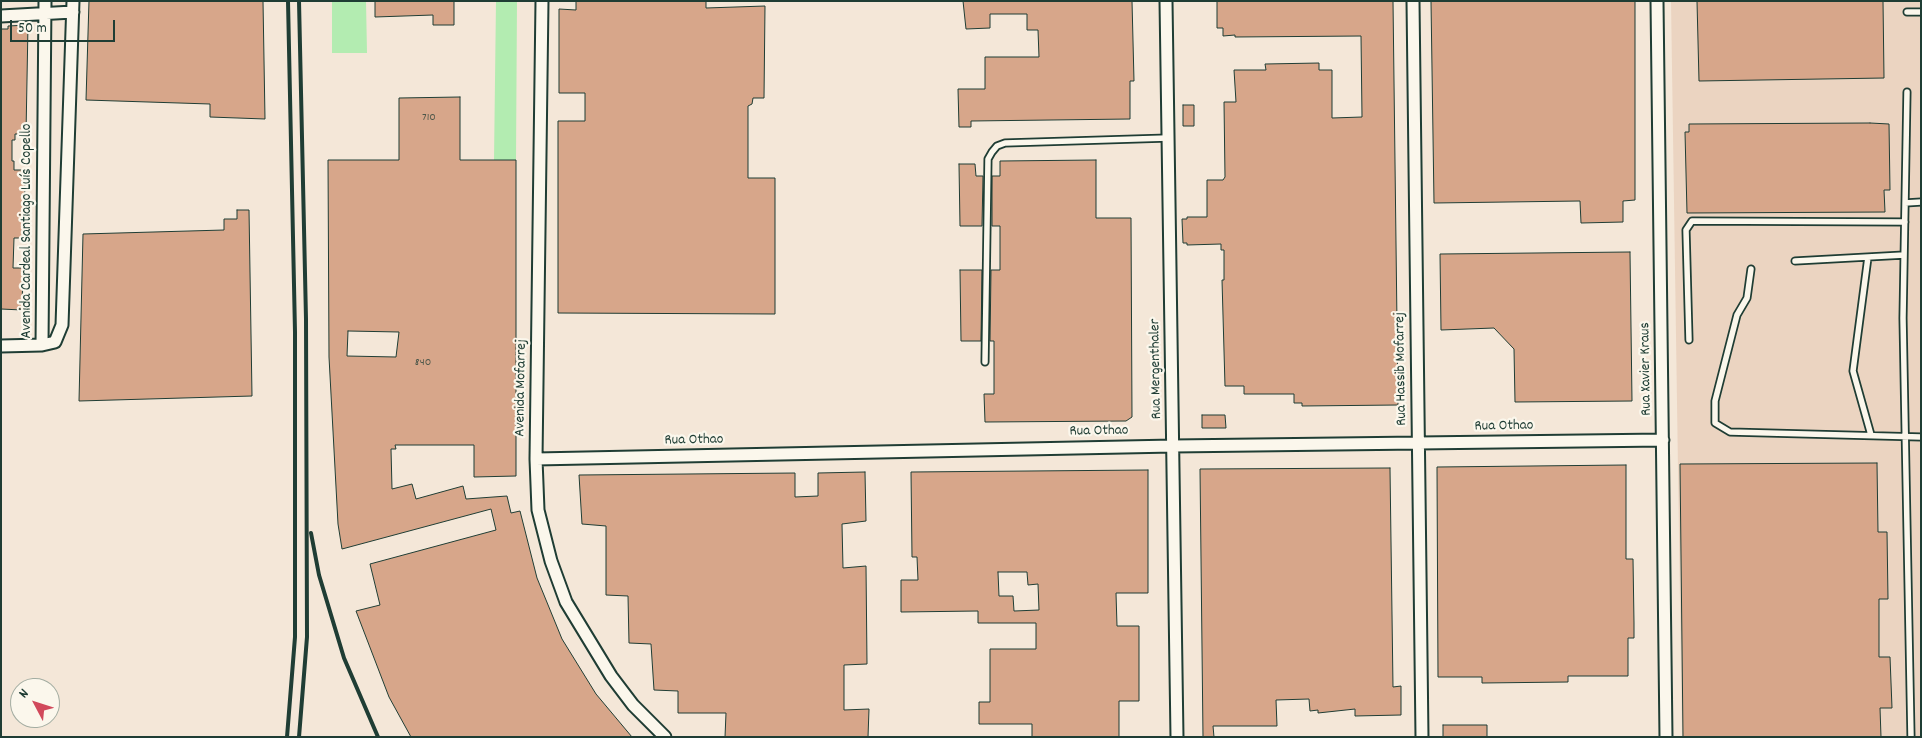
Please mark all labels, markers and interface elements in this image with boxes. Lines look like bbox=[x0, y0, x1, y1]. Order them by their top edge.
scale bar bbox=[12, 10, 118, 42]
text: 50 m bbox=[18, 18, 47, 40]
house number: 710 bbox=[422, 111, 436, 125]
street label: Avenida Cardeal Santiago Luís Copello bbox=[19, 123, 37, 339]
street label: Rua Hassib Mofarrej bbox=[1392, 312, 1412, 426]
street label: Rua Mergenthaler bbox=[1147, 319, 1167, 419]
street label: Rua Xavier Kraus bbox=[1637, 322, 1657, 416]
street label: Avenida Mofarrej bbox=[512, 339, 532, 437]
house number: 840 bbox=[415, 356, 431, 370]
street label: Rua Othao bbox=[1474, 417, 1534, 437]
street label: Rua Othao bbox=[1069, 422, 1129, 442]
street label: Rua Othao bbox=[664, 431, 724, 451]
north arrow bbox=[10, 678, 60, 728]
text: N bbox=[14, 685, 34, 703]

